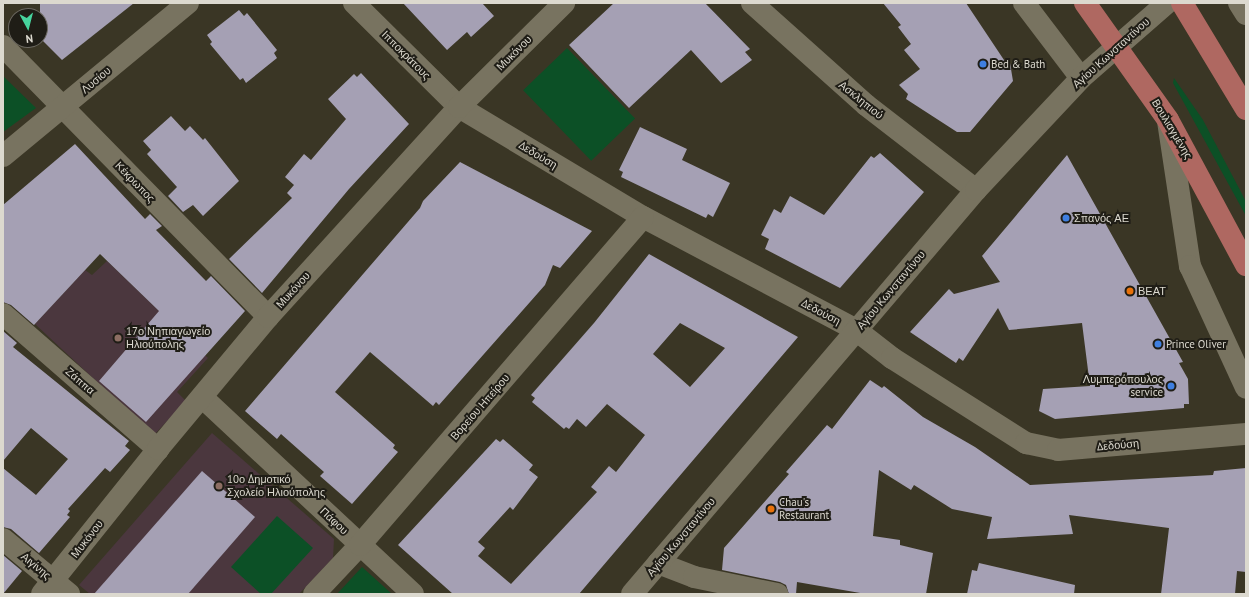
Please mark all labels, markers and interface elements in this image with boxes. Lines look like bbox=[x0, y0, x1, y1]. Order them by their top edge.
north arrow bbox=[8, 8, 48, 48]
street label: Αγίου Κωνσταντίνου bbox=[1070, 15, 1152, 91]
street label: Ιπποκράτους bbox=[379, 28, 433, 82]
text: N bbox=[25, 32, 34, 46]
street label: Μυκόνου bbox=[494, 33, 534, 73]
place label: Bed & Bath bbox=[991, 57, 1045, 71]
marker: Bed & Bath bbox=[978, 59, 988, 69]
street label: Λυσίου bbox=[78, 64, 114, 96]
street label: Ασκληπιού bbox=[836, 78, 886, 122]
street label: Βουλιαγμένης bbox=[1149, 97, 1195, 161]
street label: Δεδούση bbox=[516, 138, 560, 172]
street label: Κέκρωπος bbox=[112, 159, 158, 205]
place label: Σπανός ΑΕ bbox=[1074, 211, 1129, 225]
marker: Σπανός ΑΕ bbox=[1061, 213, 1071, 223]
street label: Αγίου Κωνσταντίνου bbox=[854, 248, 928, 332]
street label: Μυκόνου bbox=[273, 269, 313, 311]
place label: ΒΕΑΤ bbox=[1138, 284, 1166, 298]
marker: ΒΕΑΤ bbox=[1125, 286, 1135, 296]
street label: Δεδούση bbox=[799, 296, 843, 328]
place label: 17ο Νηπιαγωγείο Ηλιούπολης bbox=[126, 325, 210, 351]
marker: 17ο Νηπιαγωγείο Ηλιούπολης bbox=[113, 333, 123, 343]
place label: Prince Oliver bbox=[1166, 337, 1226, 351]
marker: Prince Oliver bbox=[1153, 339, 1163, 349]
street label: Ζάππα bbox=[63, 365, 97, 397]
street label: Βορείου Ηπείρου bbox=[448, 371, 512, 443]
place label: Λυμπερόπουλος service bbox=[1083, 373, 1163, 399]
marker: Λυμπερόπουλος service bbox=[1166, 381, 1176, 391]
street label: Δεδούση bbox=[1096, 437, 1140, 453]
place label: 10ο Δημοτικό Σχολείο Ηλιούπολης bbox=[227, 473, 325, 499]
marker: 10ο Δημοτικό Σχολείο Ηλιούπολης bbox=[214, 481, 224, 491]
street label: Αγίου Κωνσταντίνου bbox=[644, 495, 718, 579]
place label: Chau's Restaurant bbox=[779, 496, 829, 522]
marker: Chau's Restaurant bbox=[766, 504, 776, 514]
street label: Πάφου bbox=[317, 505, 351, 537]
street label: Μυκόνου bbox=[68, 517, 106, 561]
street label: Αιγίνης bbox=[18, 550, 54, 582]

